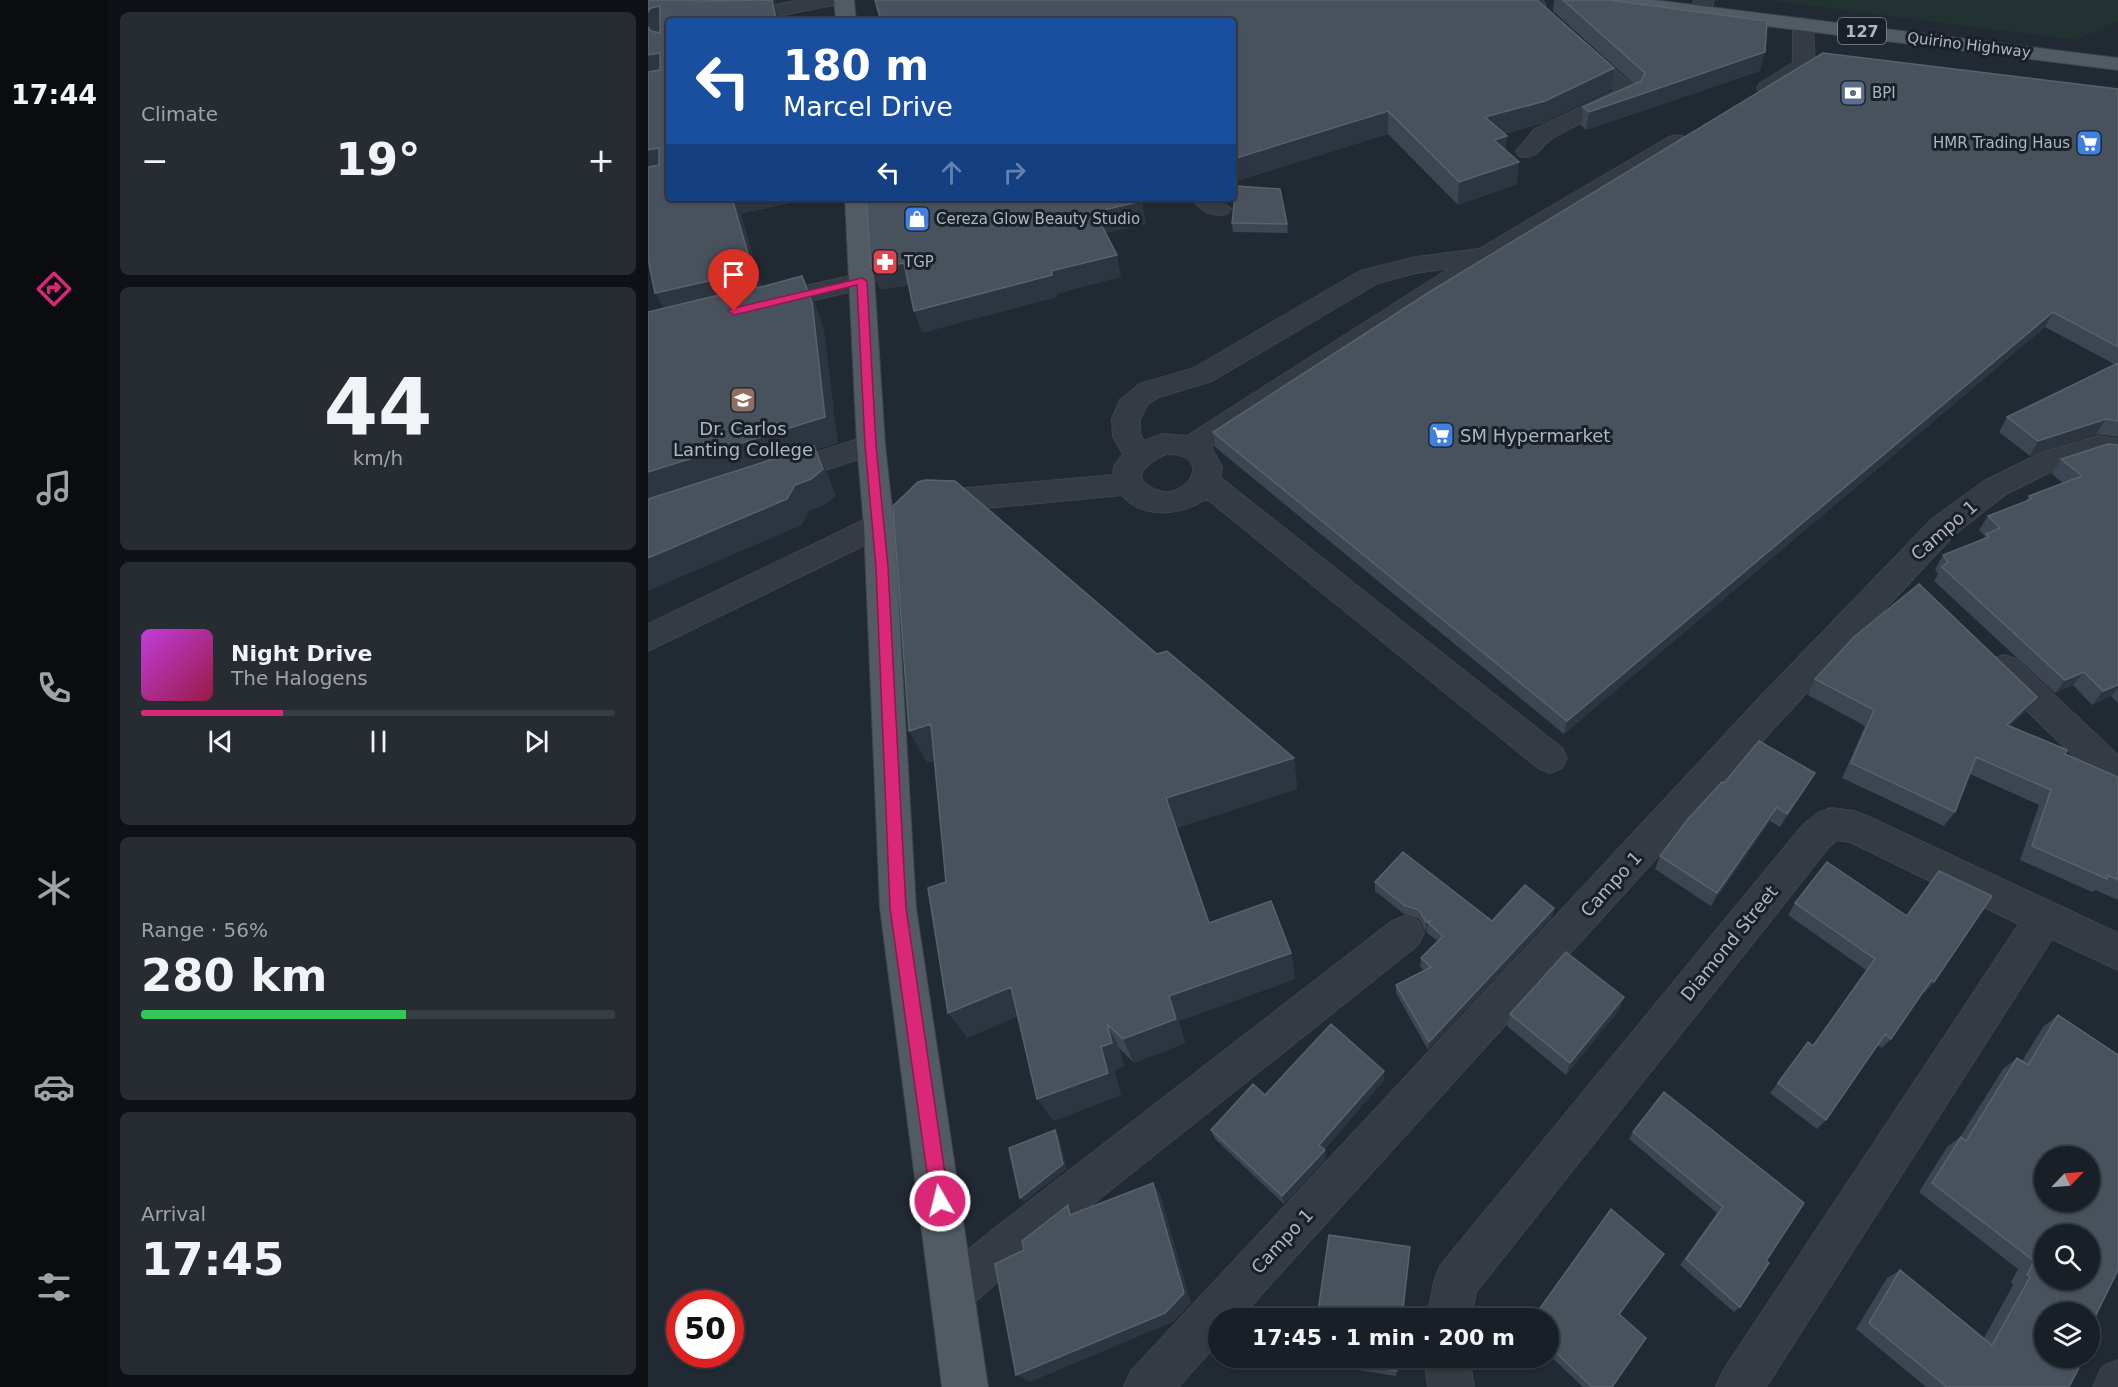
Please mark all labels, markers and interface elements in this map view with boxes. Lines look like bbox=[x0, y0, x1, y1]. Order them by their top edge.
road number: 127 bbox=[1838, 18, 1886, 44]
street label: Quirino Highway bbox=[1906, 29, 2032, 62]
text: 180 m bbox=[783, 41, 929, 90]
icon: left bbox=[684, 42, 762, 120]
bank icon: BPI bbox=[1838, 78, 1868, 108]
text: 17:44 bbox=[11, 79, 97, 110]
place label: BPI bbox=[1872, 84, 1896, 102]
text: Marcel Drive bbox=[783, 91, 953, 122]
text: Climate bbox=[141, 102, 218, 126]
supermarket icon: HMR Trading Haus bbox=[2074, 128, 2104, 158]
text: 19° bbox=[335, 133, 421, 186]
place label: HMR Trading Haus bbox=[1933, 134, 2070, 152]
text: − bbox=[141, 141, 169, 180]
text: + bbox=[587, 141, 615, 180]
icon: left bbox=[872, 156, 905, 189]
icon: ahead bbox=[935, 156, 968, 189]
icon: right bbox=[998, 156, 1031, 189]
shop icon: Cereza Glow Beauty Studio bbox=[902, 204, 932, 234]
place label: Cereza Glow Beauty Studio bbox=[936, 210, 1140, 228]
pharmacy icon: TGP bbox=[870, 247, 900, 277]
pin bbox=[708, 249, 759, 311]
place label: TGP bbox=[903, 253, 934, 271]
icon: arrive bbox=[717, 258, 750, 291]
icon: directions bbox=[33, 268, 75, 310]
text: 44 bbox=[324, 362, 432, 452]
school or university icon: Dr. Carlos Lanting College bbox=[728, 385, 758, 415]
place label: Dr. Carlos Lanting College bbox=[673, 418, 813, 460]
supermarket icon: SM Hypermarket bbox=[1426, 420, 1456, 450]
place label: SM Hypermarket bbox=[1460, 425, 1610, 446]
text: km/h bbox=[353, 446, 403, 470]
icon: music bbox=[33, 467, 75, 509]
street label: Campo 1 bbox=[1907, 496, 1981, 564]
text: Night Drive bbox=[231, 641, 372, 666]
text: The Halogens bbox=[231, 666, 368, 690]
icon: phone bbox=[33, 667, 75, 709]
icon: previous bbox=[204, 725, 237, 758]
icon: pause bbox=[362, 725, 395, 758]
icon: next bbox=[520, 725, 553, 758]
street label: Campo 1 bbox=[1576, 847, 1646, 921]
icon: climate bbox=[33, 867, 75, 909]
street label: Diamond Street bbox=[1676, 881, 1782, 1005]
text: Range · 56% bbox=[141, 918, 268, 942]
text: 280 km bbox=[141, 949, 327, 1002]
icon: car bbox=[33, 1066, 75, 1108]
north arrow bbox=[2034, 1146, 2100, 1212]
map controls bbox=[2034, 1146, 2100, 1368]
position arrow bbox=[908, 1169, 972, 1233]
text: Arrival bbox=[141, 1202, 206, 1226]
street label: Campo 1 bbox=[1247, 1204, 1317, 1278]
button: search bbox=[2034, 1224, 2100, 1290]
text: 17:45 bbox=[141, 1233, 284, 1286]
icon: filters bbox=[33, 1266, 75, 1308]
speed limit sign: 50 bbox=[666, 1290, 744, 1368]
button: layers bbox=[2034, 1302, 2100, 1368]
text: 17:45 · 1 min · 200 m bbox=[1252, 1325, 1515, 1350]

